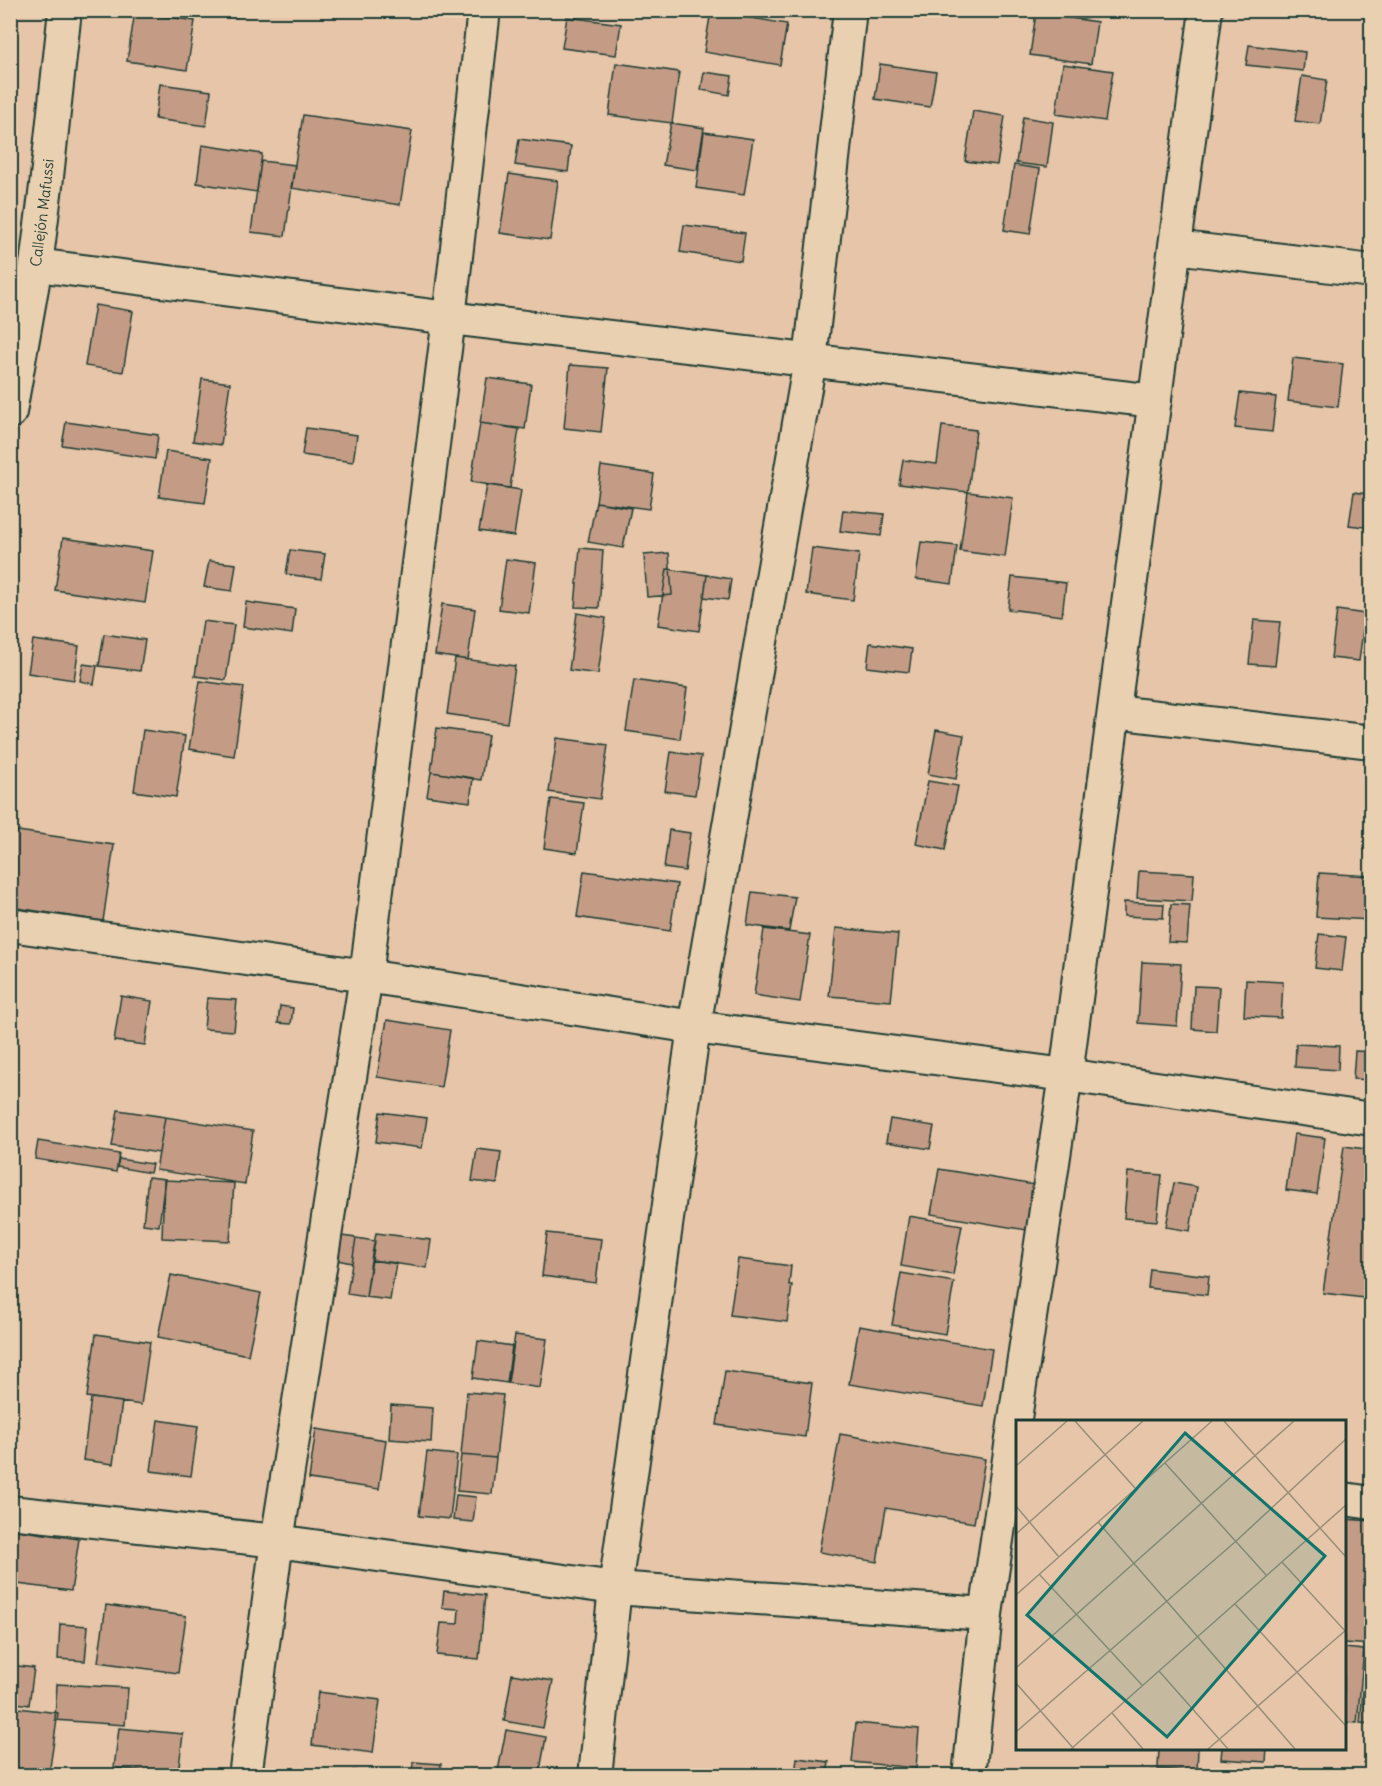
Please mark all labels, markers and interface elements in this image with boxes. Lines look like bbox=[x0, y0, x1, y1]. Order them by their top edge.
street label: Callejón Mafussi bbox=[26, 158, 58, 268]
inset map bbox=[1016, 1420, 1346, 1750]

